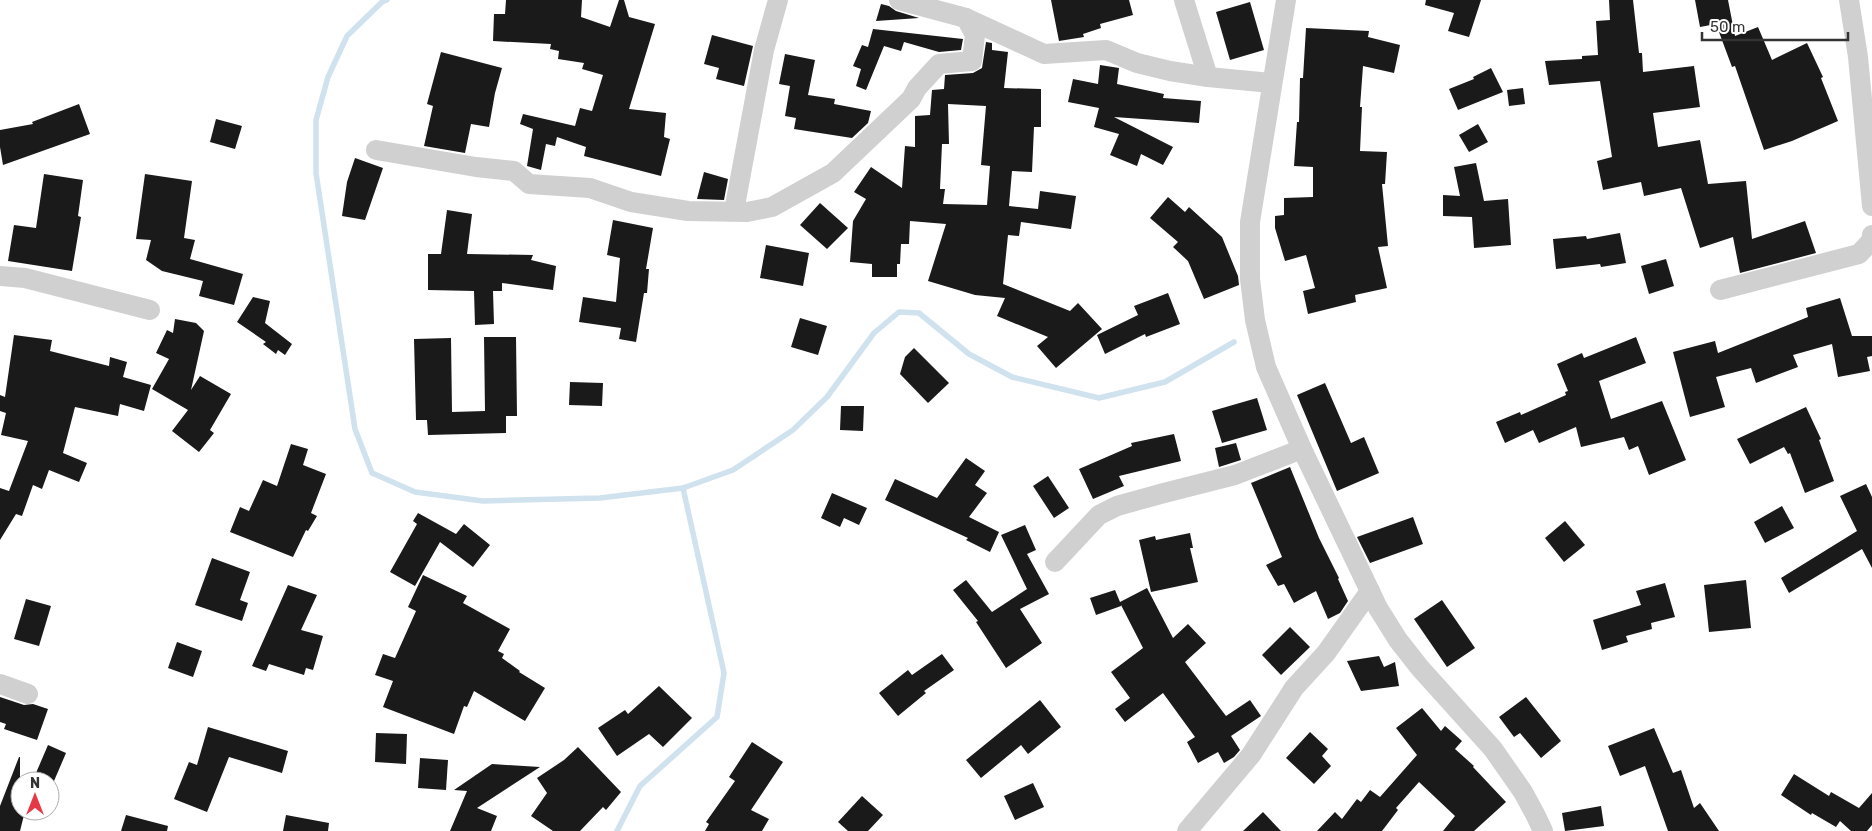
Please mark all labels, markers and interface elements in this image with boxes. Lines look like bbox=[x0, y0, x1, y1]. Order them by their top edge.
scale bar bbox=[1702, 10, 1848, 42]
text: 50 m bbox=[1710, 18, 1745, 36]
north arrow bbox=[10, 771, 60, 821]
text: N bbox=[30, 775, 40, 792]

